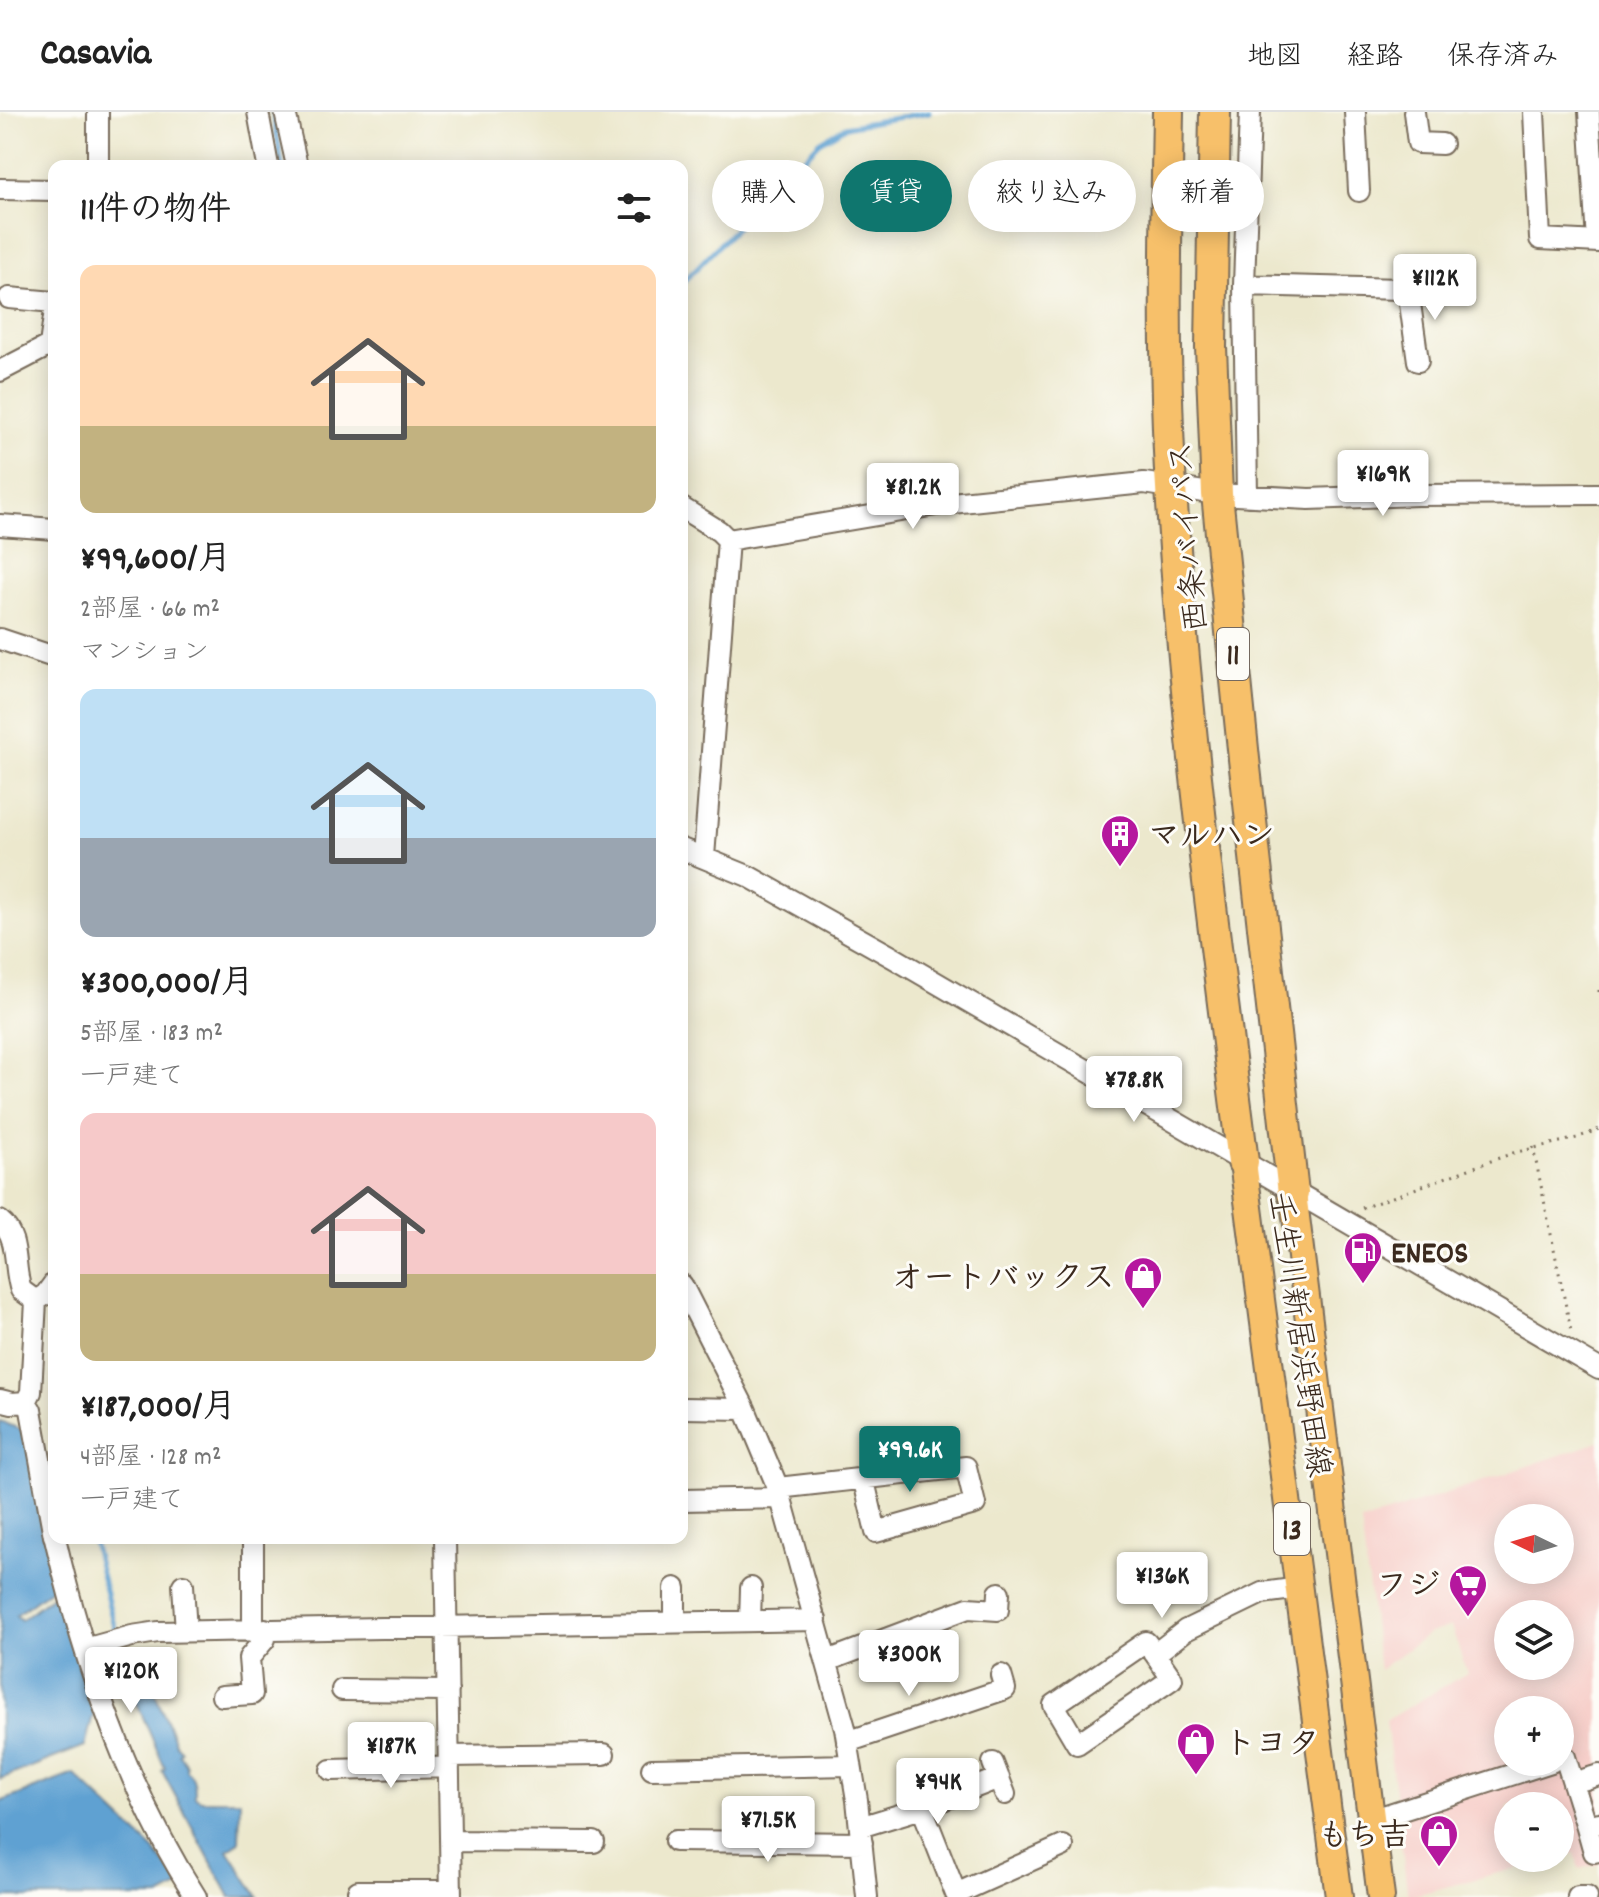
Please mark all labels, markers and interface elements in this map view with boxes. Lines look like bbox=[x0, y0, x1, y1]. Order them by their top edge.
text: Casavia bbox=[40, 28, 151, 83]
text: 地図 bbox=[1247, 39, 1303, 79]
text: 経路 bbox=[1347, 39, 1403, 79]
text: 保存済み bbox=[1447, 39, 1559, 79]
chip: 購入 bbox=[712, 160, 824, 232]
chip: 賃貸 bbox=[840, 160, 952, 232]
chip: 絞り込み bbox=[968, 160, 1136, 232]
chip: 新着 bbox=[1152, 160, 1264, 232]
icon: filters bbox=[612, 186, 656, 230]
text: 11件の物件 bbox=[80, 188, 231, 237]
pin: ¥112K bbox=[1379, 254, 1491, 322]
text: ¥112K bbox=[1411, 261, 1459, 298]
icon: home bbox=[296, 317, 440, 461]
street label: 西条バイパス bbox=[1161, 439, 1223, 634]
pin: ¥169K bbox=[1327, 450, 1439, 518]
text: ¥169K bbox=[1356, 457, 1410, 494]
pin: ¥81.2K bbox=[848, 463, 978, 531]
text: ¥81.2K bbox=[885, 470, 941, 507]
text: ¥99,600/月 bbox=[80, 537, 231, 586]
text: 2部屋 · 66 m² bbox=[80, 592, 220, 629]
road number: 11 bbox=[1217, 628, 1249, 680]
text: マンション bbox=[80, 635, 209, 672]
icon: home bbox=[296, 741, 440, 885]
building icon: マルハン bbox=[1099, 813, 1141, 868]
place label: マルハン bbox=[1148, 816, 1275, 862]
text: ¥300,000/月 bbox=[80, 961, 254, 1010]
text: 5部屋 · 183 m² bbox=[80, 1016, 223, 1053]
pin: ¥78.8K bbox=[1069, 1056, 1199, 1124]
text: 一戸建て bbox=[80, 1059, 184, 1096]
text: ¥78.8K bbox=[1104, 1063, 1164, 1100]
icon: home bbox=[296, 1165, 440, 1309]
street label: 壬生川新居浜野田線 bbox=[1253, 1189, 1339, 1481]
fuel station icon: ENEOS bbox=[1342, 1230, 1384, 1285]
place label: ENEOS bbox=[1391, 1233, 1468, 1279]
shop icon: オートバックス bbox=[1122, 1255, 1164, 1310]
place label: オートバックス bbox=[891, 1258, 1115, 1304]
text: ¥187,000/月 bbox=[80, 1385, 236, 1434]
pin: ¥99.6K bbox=[845, 1426, 975, 1494]
text: ¥99.6K bbox=[877, 1433, 943, 1470]
text: 4部屋 · 128 m² bbox=[80, 1440, 221, 1477]
text: 一戸建て bbox=[80, 1483, 184, 1520]
road number: 13 bbox=[1274, 1503, 1310, 1555]
north arrow bbox=[1494, 1504, 1574, 1584]
map controls bbox=[1494, 1504, 1574, 1872]
pin: ¥136K bbox=[1106, 1552, 1218, 1620]
text: ¥136K bbox=[1135, 1559, 1189, 1596]
supermarket icon: フジ bbox=[1447, 1563, 1489, 1618]
place label: フジ bbox=[1376, 1566, 1440, 1612]
button: layers bbox=[1494, 1600, 1574, 1680]
pin: ¥300K bbox=[853, 1630, 965, 1698]
text: ¥300K bbox=[877, 1637, 941, 1674]
pin: ¥120K bbox=[75, 1647, 187, 1715]
text: ¥120K bbox=[103, 1654, 159, 1691]
button: + bbox=[1494, 1696, 1574, 1776]
shop icon: トヨタ bbox=[1175, 1721, 1217, 1776]
pin: ¥187K bbox=[335, 1722, 447, 1790]
place label: トヨタ bbox=[1224, 1724, 1320, 1770]
text: ¥187K bbox=[366, 1729, 416, 1766]
pin: ¥94K bbox=[891, 1758, 985, 1826]
text: ¥94K bbox=[914, 1765, 962, 1802]
button: − bbox=[1494, 1792, 1574, 1872]
pin: ¥71.5K bbox=[703, 1796, 833, 1864]
text: ¥71.5K bbox=[740, 1803, 796, 1840]
shop icon: もち吉 bbox=[1418, 1813, 1460, 1868]
place label: もち吉 bbox=[1318, 1816, 1411, 1862]

